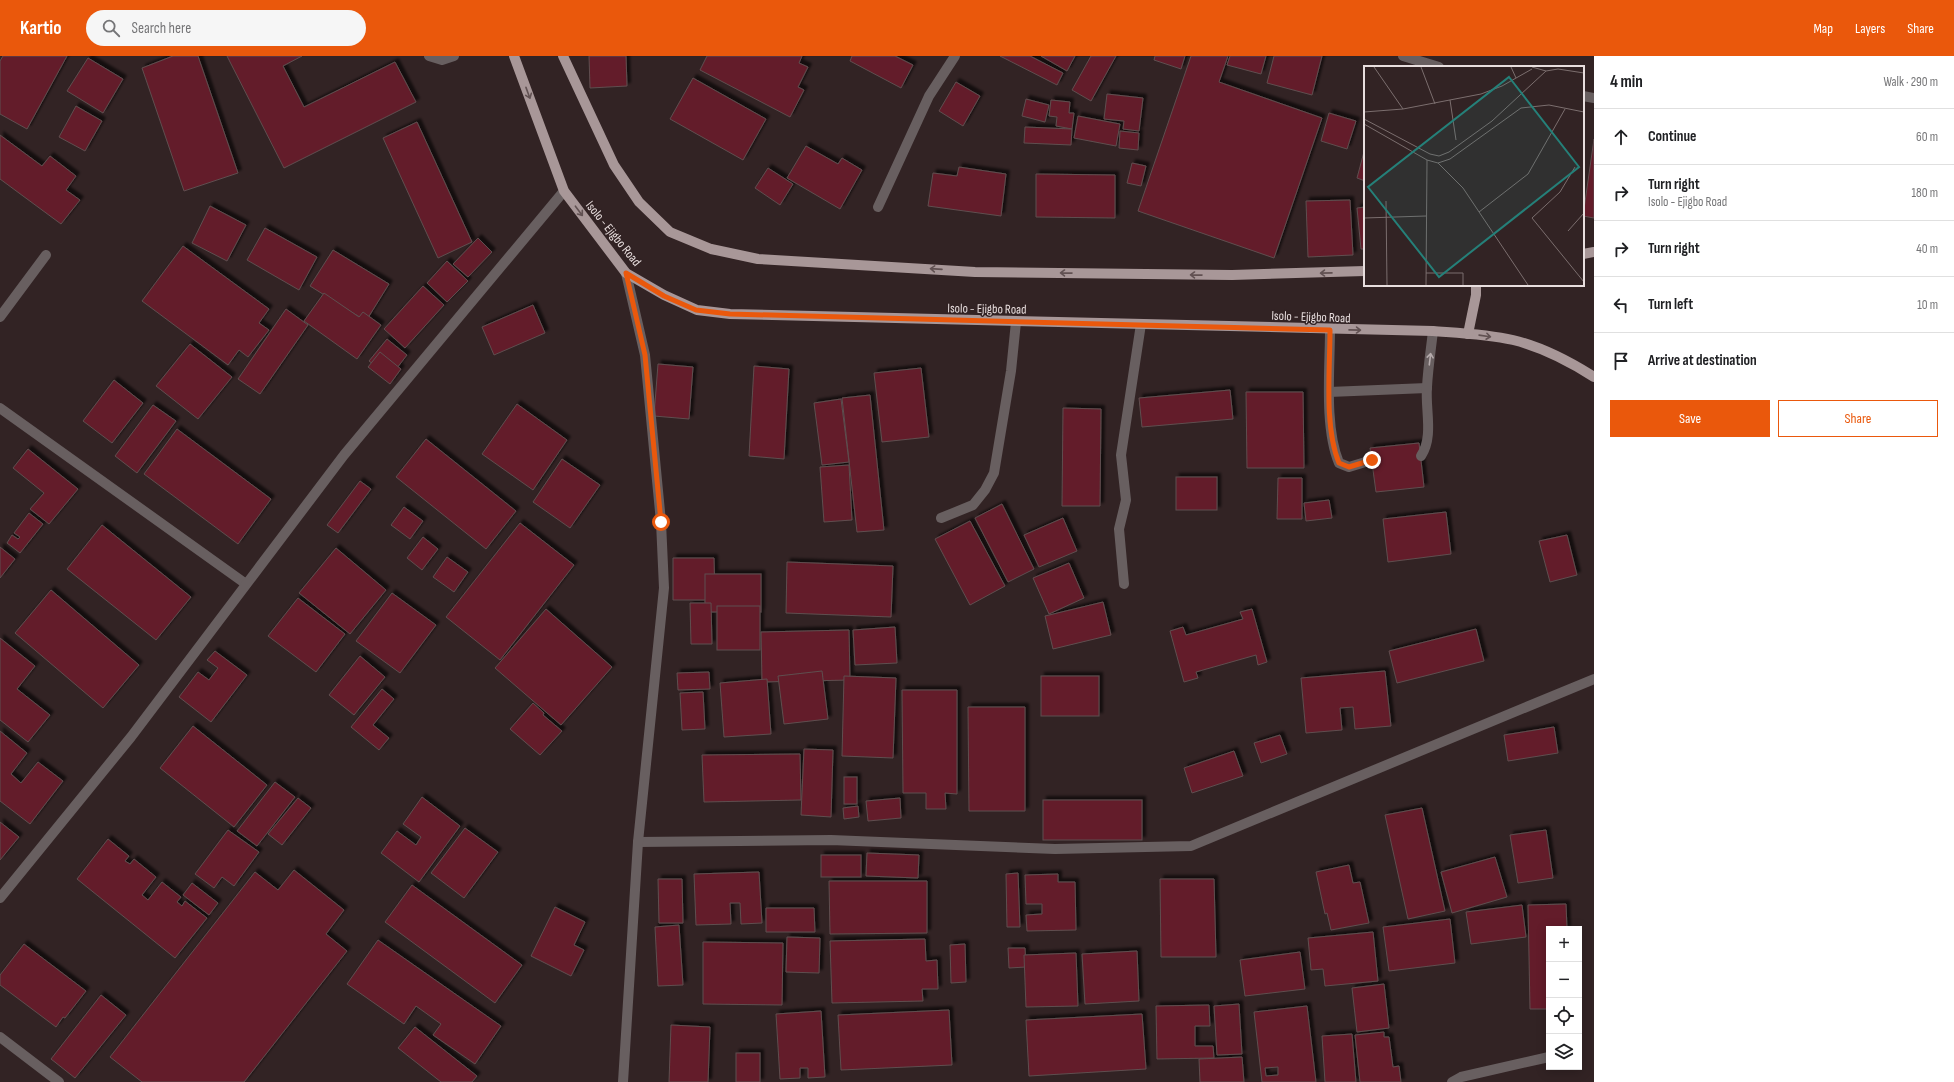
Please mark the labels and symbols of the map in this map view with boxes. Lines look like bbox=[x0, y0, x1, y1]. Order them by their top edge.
inset map bbox=[1364, 66, 1584, 286]
one-way arrow bbox=[524, 86, 532, 98]
street label: Isolo - Ejigbo Road bbox=[582, 198, 644, 269]
one-way arrow bbox=[575, 205, 584, 216]
one-way arrow bbox=[930, 266, 943, 273]
one-way arrow bbox=[1060, 269, 1073, 277]
one-way arrow bbox=[1320, 269, 1333, 277]
one-way arrow bbox=[1190, 271, 1203, 279]
street label: Isolo - Ejigbo Road bbox=[947, 300, 1027, 318]
street label: Isolo - Ejigbo Road bbox=[1271, 308, 1351, 326]
one-way arrow bbox=[1348, 326, 1361, 334]
one-way arrow bbox=[1478, 332, 1491, 340]
one-way arrow bbox=[1426, 353, 1434, 366]
route end bbox=[1363, 451, 1381, 469]
route start bbox=[652, 513, 670, 531]

